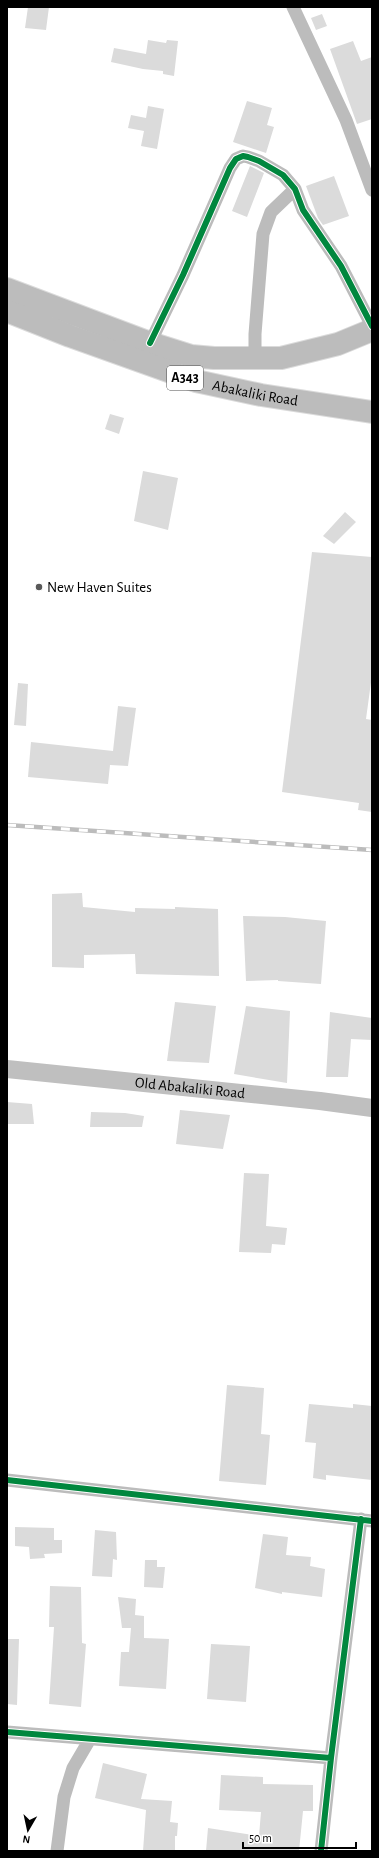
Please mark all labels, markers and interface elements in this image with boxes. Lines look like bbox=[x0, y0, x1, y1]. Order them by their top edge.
road number: A343 bbox=[167, 366, 203, 390]
street label: Abakaliki Road bbox=[211, 377, 299, 408]
place label: New Haven Suites bbox=[47, 580, 152, 595]
marker: New Haven Suites bbox=[34, 582, 44, 592]
street label: Old Abakaliki Road bbox=[134, 1075, 246, 1101]
north arrow bbox=[8, 1810, 48, 1850]
scale bar bbox=[243, 1824, 356, 1850]
text: 50 m bbox=[249, 1832, 272, 1844]
text: N bbox=[22, 1833, 31, 1845]

